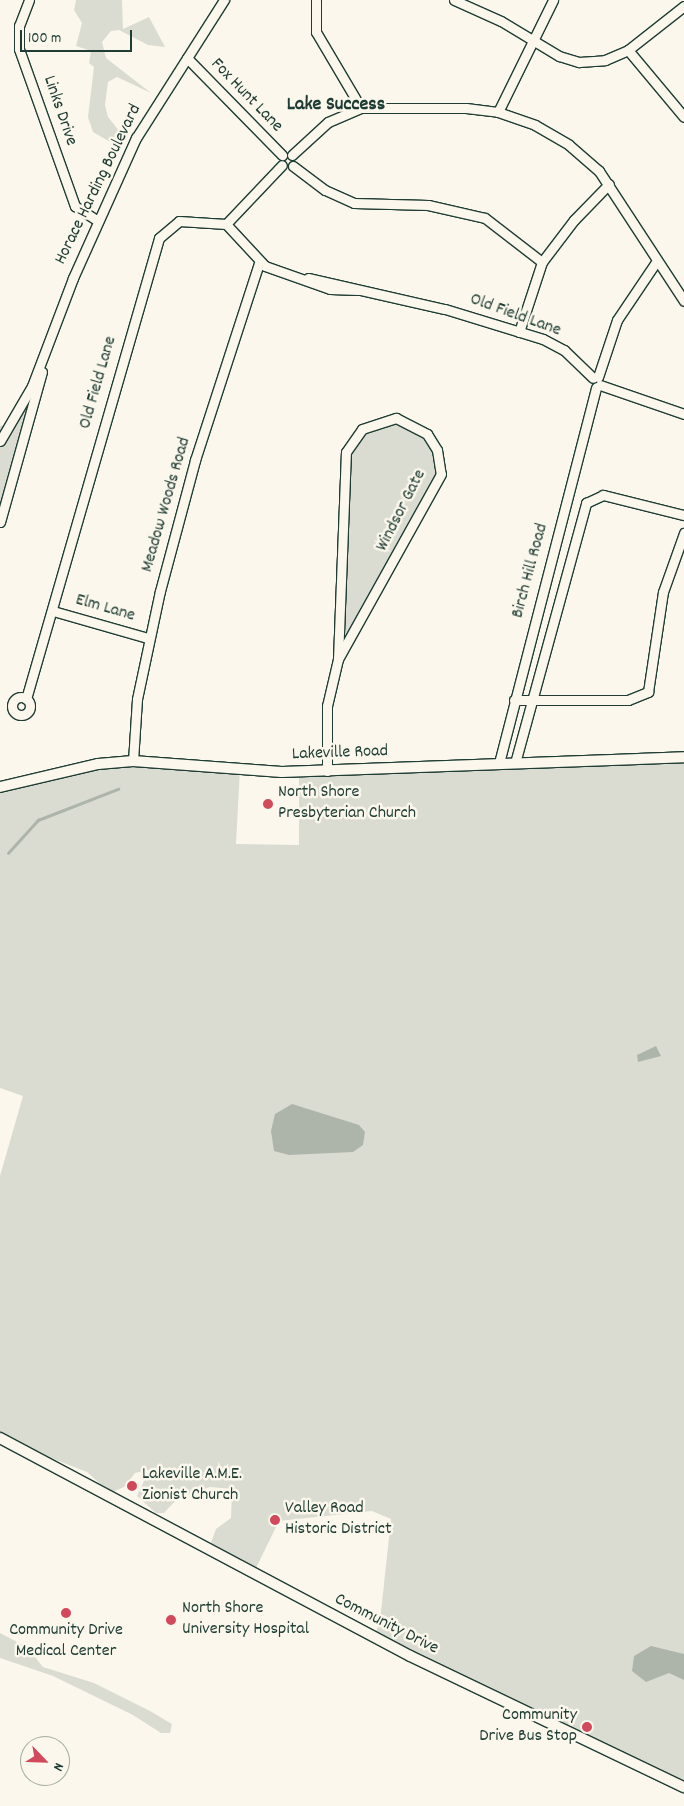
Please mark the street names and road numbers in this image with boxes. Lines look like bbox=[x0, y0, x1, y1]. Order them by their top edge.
street label: Fox Hunt Lane bbox=[205, 54, 287, 138]
street label: Links Drive bbox=[37, 73, 81, 149]
street label: Horace Harding Boulevard bbox=[51, 101, 147, 269]
street label: Old Field Lane bbox=[467, 290, 563, 342]
street label: Old Field Lane bbox=[75, 334, 123, 432]
street label: Meadow Woods Road bbox=[137, 435, 197, 575]
street label: Windsor Gate bbox=[372, 467, 432, 555]
street label: Birch Hill Road bbox=[508, 521, 554, 621]
street label: Elm Lane bbox=[73, 590, 137, 628]
street label: Lakeville Road bbox=[292, 742, 388, 766]
street label: Community Drive bbox=[330, 1590, 442, 1660]

